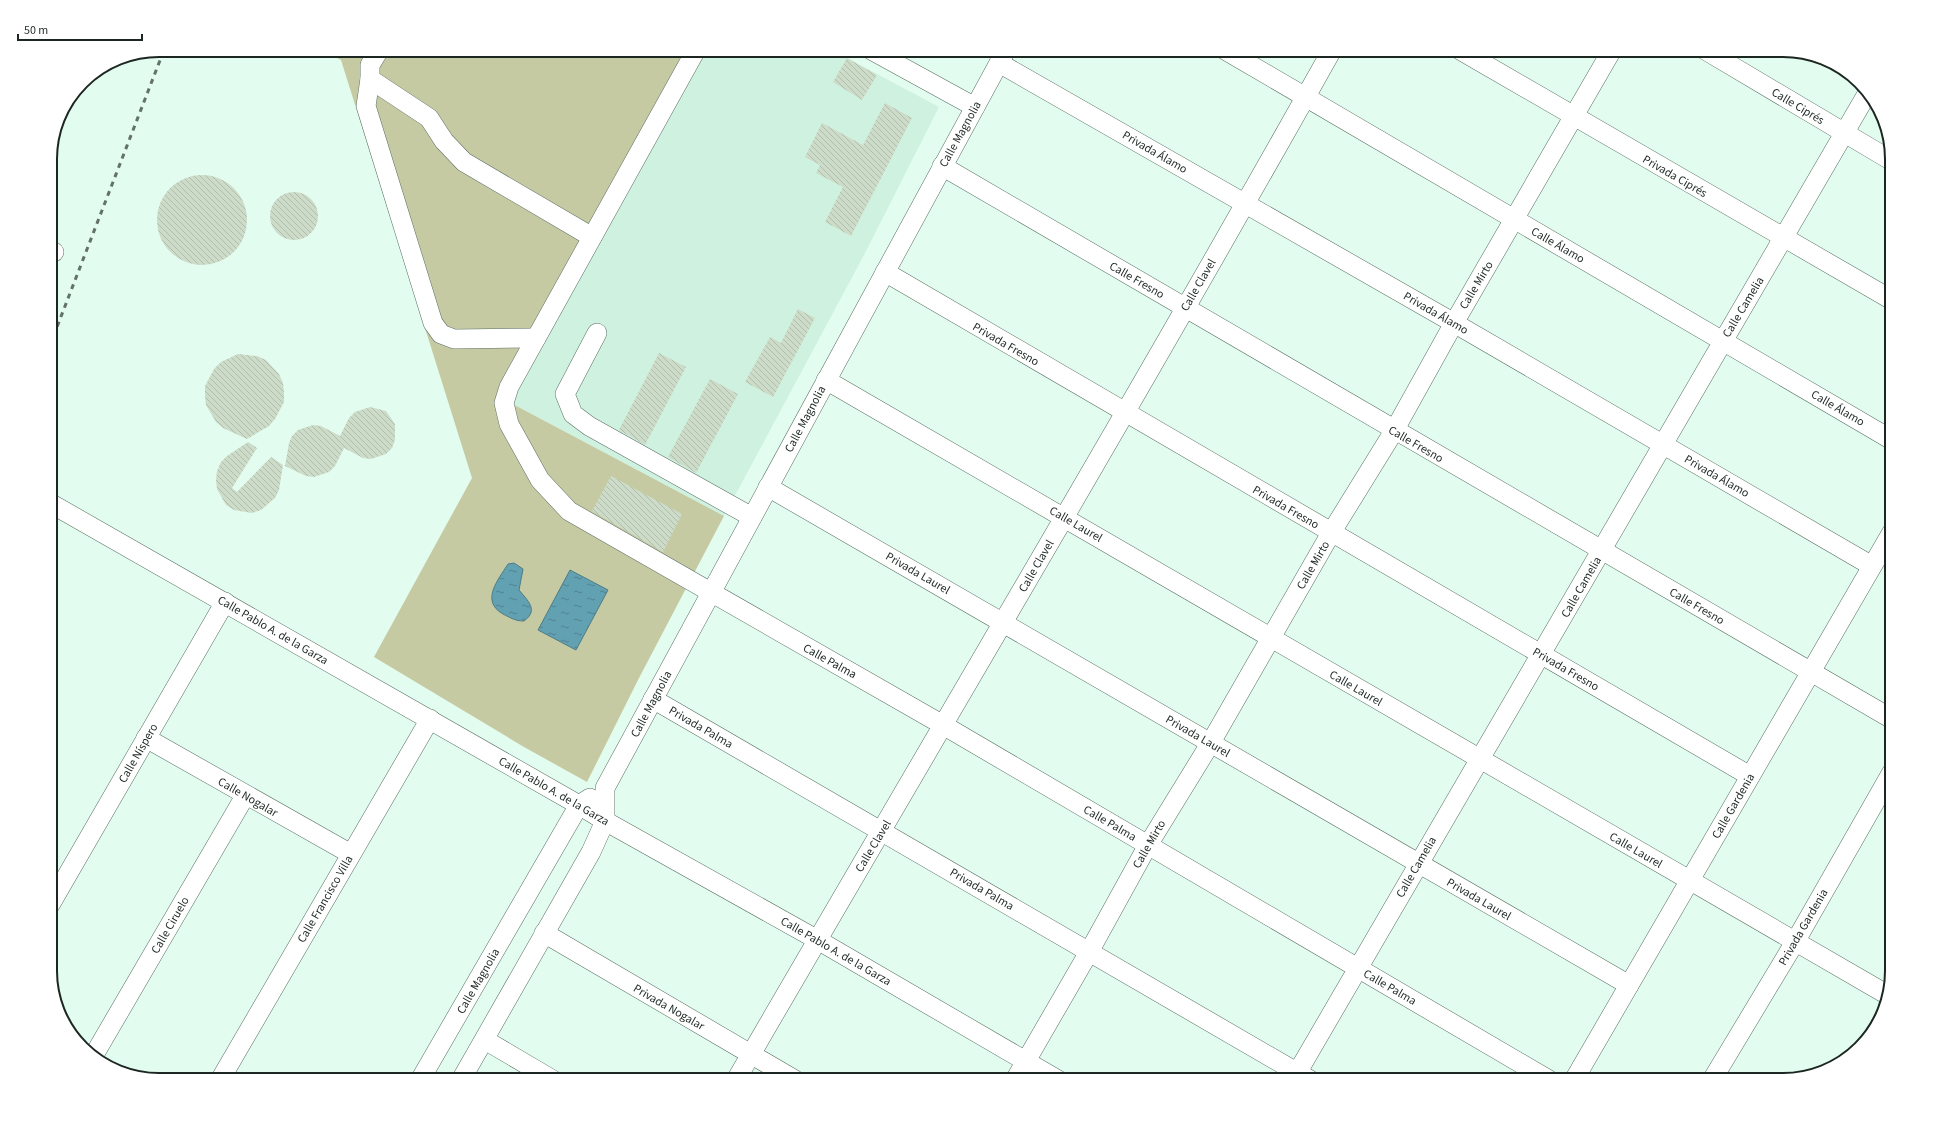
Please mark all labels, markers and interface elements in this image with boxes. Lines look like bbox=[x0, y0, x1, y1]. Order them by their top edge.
scale bar bbox=[18, 16, 142, 42]
text: 50 m bbox=[24, 22, 48, 39]
street label: Calle Ciprés bbox=[1768, 84, 1827, 129]
street label: Calle Magnolia bbox=[935, 98, 986, 170]
street label: Privada Álamo bbox=[1119, 127, 1190, 178]
street label: Privada Ciprés bbox=[1639, 151, 1710, 202]
street label: Calle Álamo bbox=[1528, 223, 1588, 268]
street label: Calle Clavel bbox=[1177, 256, 1220, 315]
street label: Calle Fresno bbox=[1106, 258, 1167, 303]
street label: Calle Mirto bbox=[1455, 258, 1498, 313]
street label: Calle Camelia bbox=[1719, 274, 1768, 341]
street label: Privada Álamo bbox=[1400, 288, 1471, 339]
street label: Privada Fresno bbox=[969, 319, 1042, 370]
street label: Calle Magnolia bbox=[781, 383, 830, 456]
street label: Calle Álamo bbox=[1808, 386, 1868, 431]
street label: Calle Fresno bbox=[1385, 422, 1446, 467]
street label: Privada Álamo bbox=[1681, 451, 1752, 502]
street label: Privada Fresno bbox=[1249, 482, 1322, 533]
street label: Calle Laurel bbox=[1046, 502, 1105, 547]
street label: Calle Clavel bbox=[1015, 537, 1058, 596]
street label: Calle Mirto bbox=[1293, 538, 1334, 593]
street label: Privada Laurel bbox=[882, 548, 953, 599]
street label: Calle Camelia bbox=[1557, 553, 1606, 621]
street label: Calle Fresno bbox=[1666, 584, 1727, 629]
street label: Calle Pablo A. de la Garza bbox=[214, 592, 331, 669]
street label: Calle Palma bbox=[800, 640, 860, 683]
street label: Privada Fresno bbox=[1529, 644, 1602, 695]
street label: Calle Laurel bbox=[1326, 666, 1385, 711]
street label: Calle Magnolia bbox=[627, 668, 676, 741]
street label: Privada Palma bbox=[665, 702, 736, 753]
street label: Privada Laurel bbox=[1162, 711, 1233, 762]
street label: Calle Níspero bbox=[115, 720, 162, 786]
street label: Calle Pablo A. de la Garza bbox=[495, 753, 612, 830]
street label: Calle Gardenia bbox=[1708, 770, 1759, 842]
street label: Calle Nogalar bbox=[215, 773, 282, 822]
street label: Calle Palma bbox=[1080, 801, 1139, 845]
street label: Calle Clavel bbox=[851, 817, 896, 875]
street label: Calle Mirto bbox=[1129, 817, 1170, 872]
street label: Calle Laurel bbox=[1606, 828, 1665, 873]
street label: Calle Camelia bbox=[1392, 833, 1441, 901]
street label: Calle Francisco Villa bbox=[293, 852, 357, 946]
street label: Privada Palma bbox=[946, 864, 1017, 915]
street label: Privada Laurel bbox=[1443, 874, 1514, 925]
street label: Privada Gardenia bbox=[1775, 886, 1832, 969]
street label: Calle Ciruelo bbox=[147, 894, 194, 957]
street label: Calle Pablo A. de la Garza bbox=[777, 913, 894, 990]
street label: Calle Magnolia bbox=[453, 945, 504, 1017]
street label: Calle Palma bbox=[1360, 965, 1419, 1009]
street label: Privada Nogalar bbox=[630, 980, 708, 1035]

